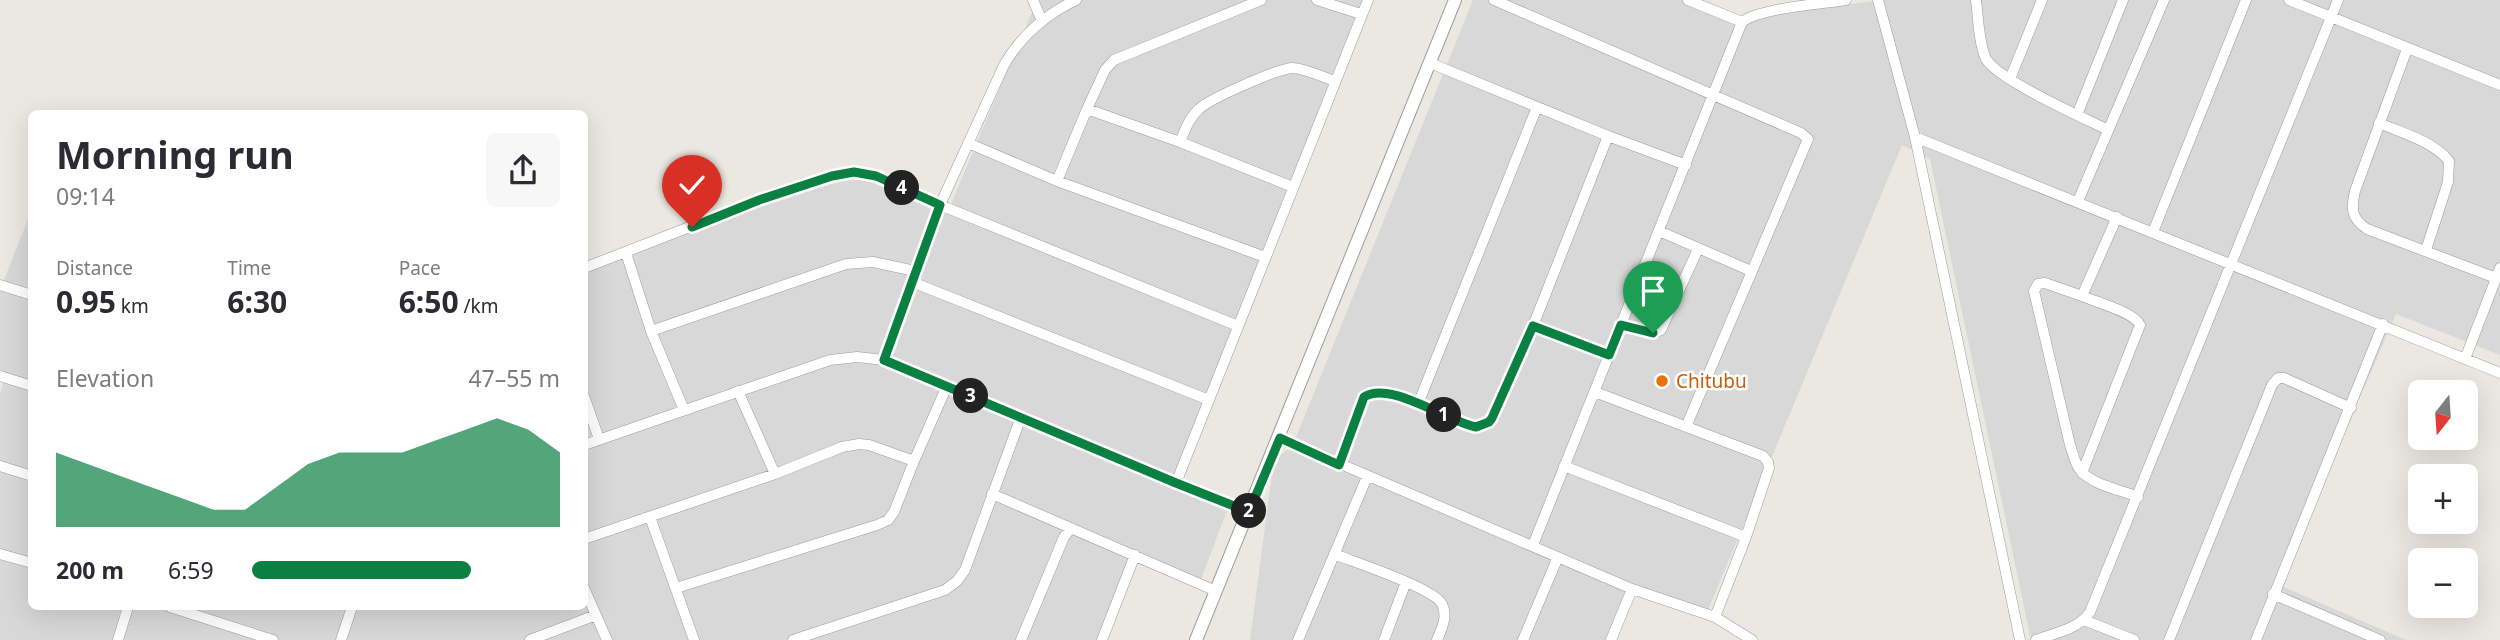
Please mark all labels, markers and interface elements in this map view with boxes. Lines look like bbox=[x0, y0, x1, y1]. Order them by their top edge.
text: Morning run bbox=[56, 128, 294, 180]
button: share bbox=[486, 133, 560, 207]
pin bbox=[662, 155, 722, 227]
icon: check bbox=[673, 166, 711, 204]
pin: 4 bbox=[884, 170, 920, 206]
text: 4 bbox=[896, 174, 907, 200]
text: 09:14 bbox=[56, 180, 115, 212]
text: Distance bbox=[56, 255, 133, 281]
text: Time bbox=[227, 255, 271, 281]
text: Pace bbox=[399, 255, 441, 281]
pin bbox=[1623, 261, 1683, 333]
icon: arrive bbox=[1634, 272, 1672, 310]
text: 0.95 bbox=[56, 281, 116, 322]
text: 6:30 bbox=[227, 281, 287, 322]
text: 6:50 bbox=[399, 281, 459, 322]
text: km bbox=[116, 293, 149, 319]
text: /km bbox=[459, 293, 499, 319]
text: Elevation bbox=[56, 362, 154, 394]
text: 47–55 m bbox=[468, 362, 560, 394]
place label: Chitubu bbox=[1676, 368, 1747, 394]
marker: Chitubu bbox=[1654, 373, 1670, 389]
pin: 3 bbox=[954, 378, 988, 414]
north arrow bbox=[2408, 380, 2478, 450]
map controls bbox=[2408, 380, 2478, 618]
text: 3 bbox=[965, 382, 976, 408]
pin: 1 bbox=[1426, 398, 1462, 432]
text: 1 bbox=[1438, 401, 1449, 427]
button: + bbox=[2408, 464, 2478, 534]
pin: 2 bbox=[1232, 494, 1266, 528]
text: 2 bbox=[1243, 497, 1254, 523]
button: − bbox=[2408, 548, 2478, 618]
text: 200 m bbox=[56, 554, 124, 586]
text: 6:59 bbox=[168, 554, 214, 586]

